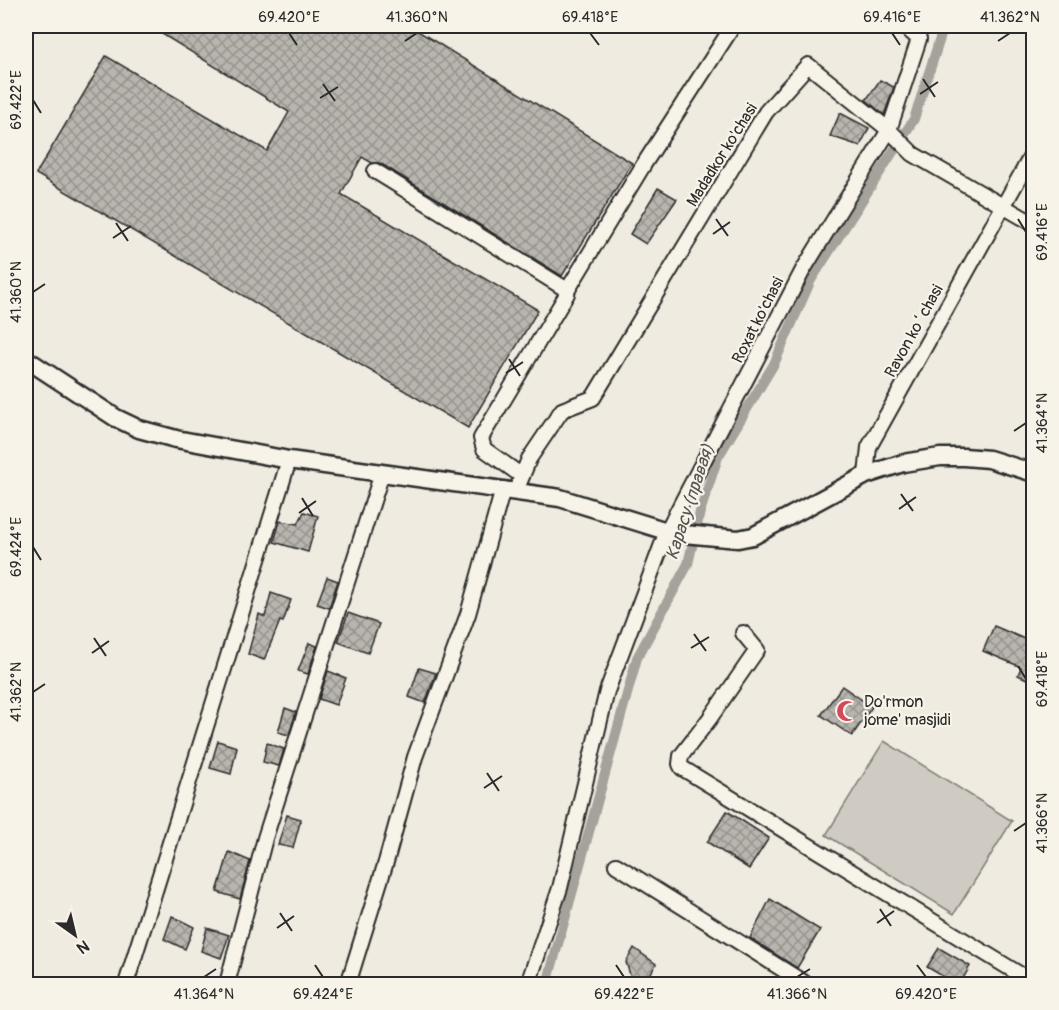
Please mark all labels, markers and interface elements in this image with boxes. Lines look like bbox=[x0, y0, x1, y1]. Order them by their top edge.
text: 69.420°E bbox=[258, 8, 320, 27]
text: 41.360°N bbox=[386, 8, 448, 27]
text: 69.418°E bbox=[562, 8, 618, 27]
text: 69.416°E bbox=[863, 8, 921, 27]
text: 41.362°N bbox=[980, 8, 1040, 27]
text: 69.422°E bbox=[7, 70, 26, 130]
street label: Madadkor ko'chasi bbox=[682, 100, 762, 210]
text: 69.416°E bbox=[1033, 203, 1052, 261]
text: 41.360°N bbox=[7, 261, 26, 323]
street label: Roxat ko'chasi bbox=[728, 273, 788, 366]
street label: Ravon koʻchasi bbox=[880, 281, 948, 381]
text: 41.364°N bbox=[1033, 393, 1052, 453]
water label: Карасу (правая) bbox=[661, 441, 719, 563]
text: 69.424°E bbox=[7, 517, 26, 577]
text: 69.418°E bbox=[1033, 651, 1052, 707]
text: 41.362°N bbox=[7, 662, 26, 722]
place label: Do'rmon jome' masjidi bbox=[863, 692, 951, 730]
mosque icon: Do'rmon jome' masjidi bbox=[835, 699, 859, 723]
text: 41.366°N bbox=[1033, 793, 1052, 853]
north arrow bbox=[45, 905, 105, 965]
text: N bbox=[73, 935, 93, 958]
text: 41.364°N bbox=[174, 985, 234, 1004]
text: 69.424°E bbox=[293, 985, 353, 1004]
text: 69.422°E bbox=[594, 985, 654, 1004]
text: 41.366°N bbox=[767, 985, 827, 1004]
text: 69.420°E bbox=[895, 985, 957, 1004]

